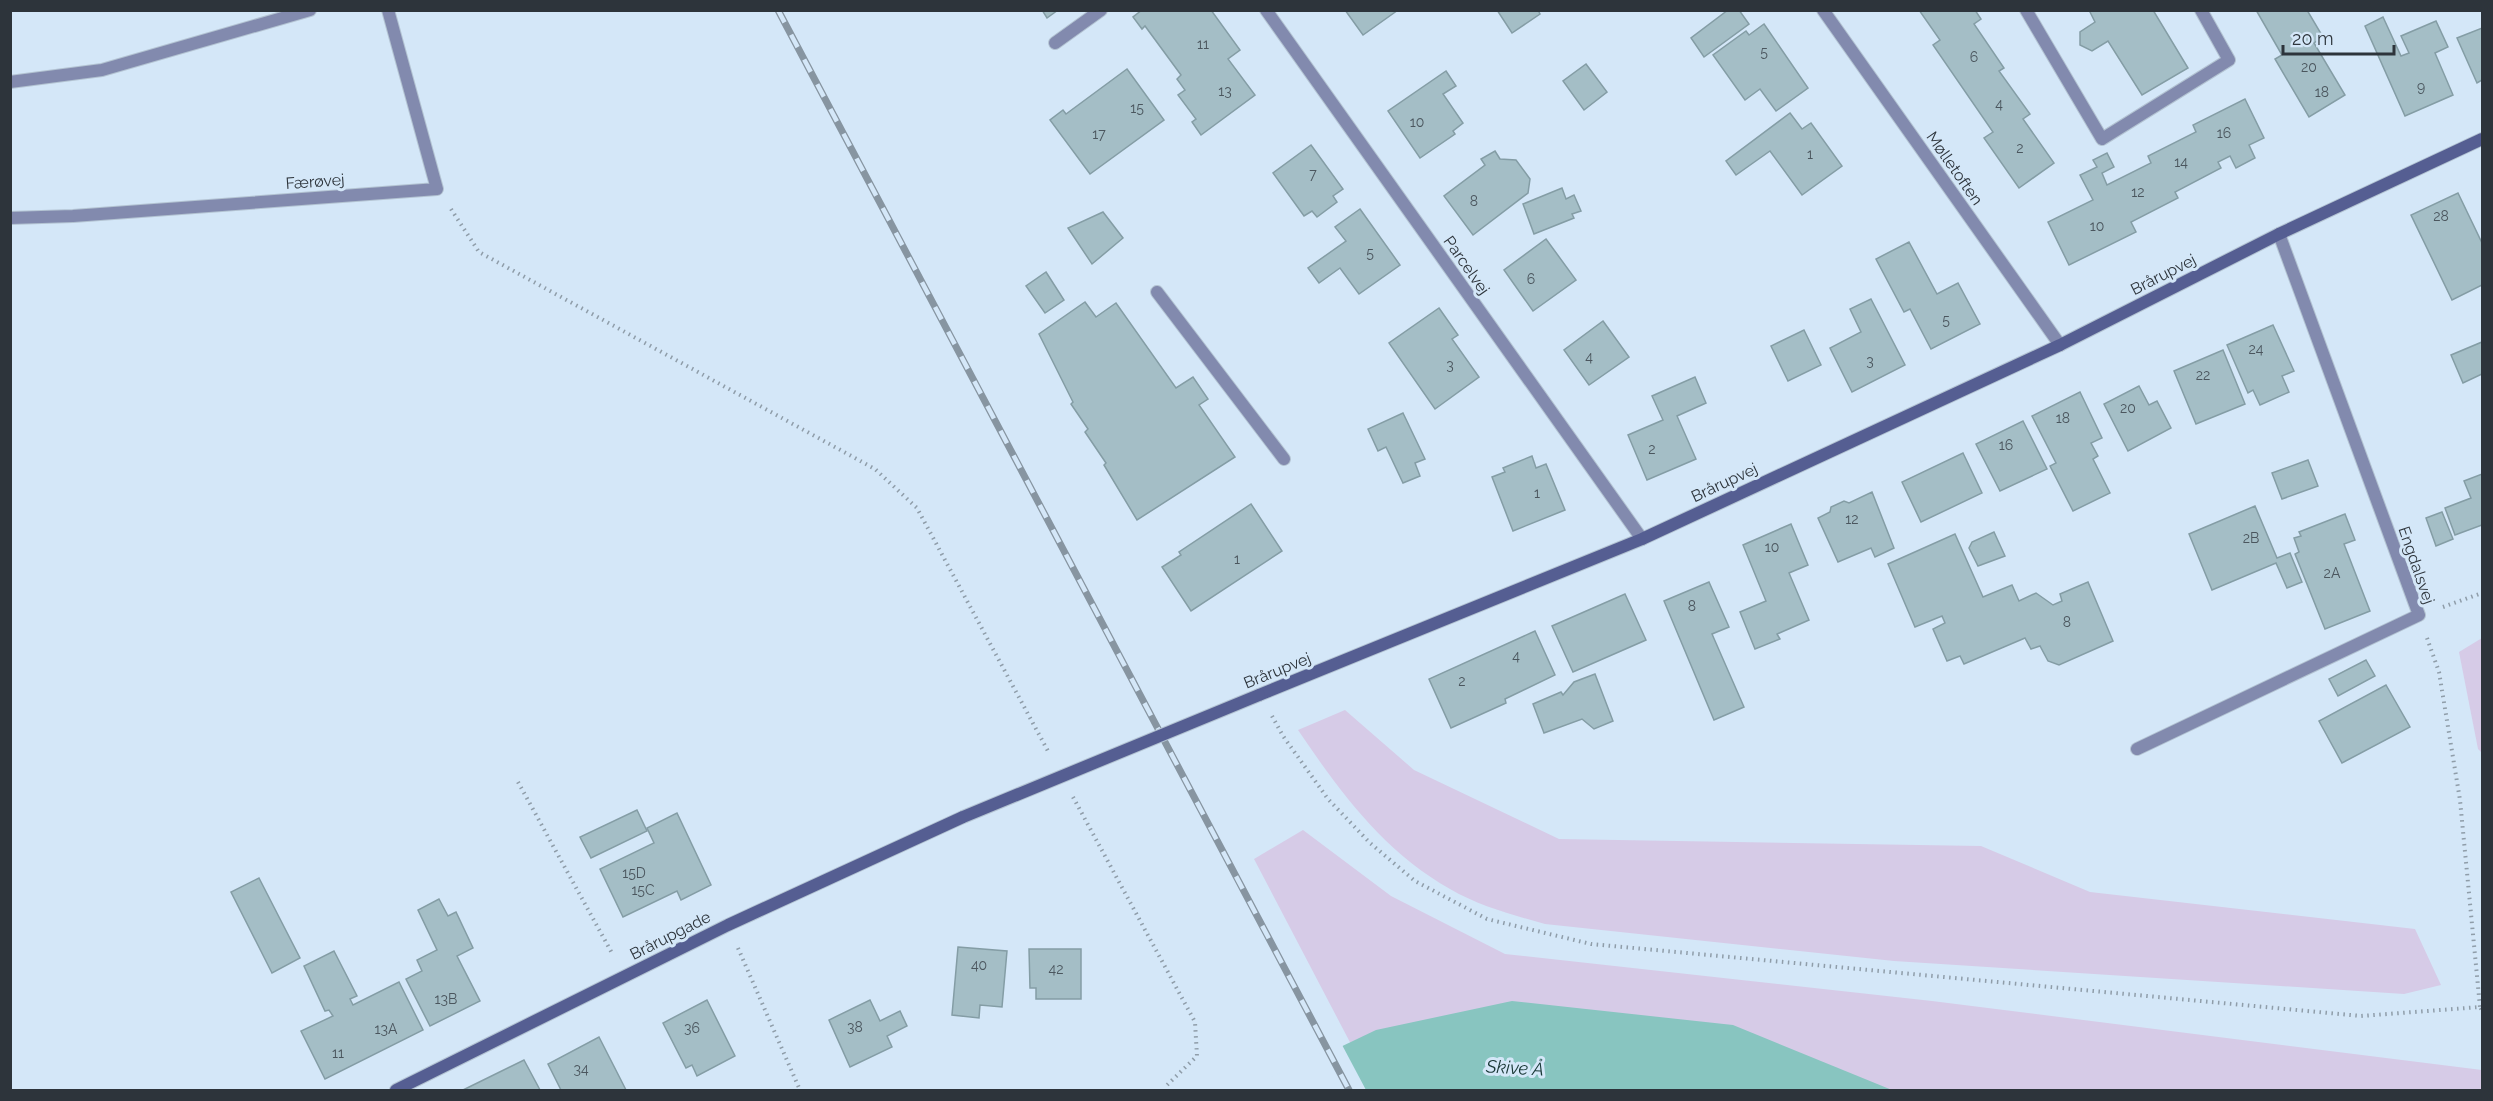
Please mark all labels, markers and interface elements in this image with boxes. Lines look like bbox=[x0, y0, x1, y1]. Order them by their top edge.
scale bar bbox=[2283, 18, 2394, 56]
text: 20 m bbox=[2292, 28, 2334, 49]
house number: 11 bbox=[1197, 36, 1209, 52]
house number: 5 bbox=[1760, 44, 1768, 60]
house number: 6 bbox=[1970, 49, 1978, 65]
house number: 20 bbox=[2301, 59, 2317, 75]
house number: 9 bbox=[2417, 79, 2425, 95]
house number: 13 bbox=[1218, 83, 1232, 99]
house number: 18 bbox=[2315, 84, 2329, 100]
house number: 4 bbox=[1995, 96, 2003, 112]
house number: 15 bbox=[1130, 100, 1144, 116]
house number: 10 bbox=[1410, 114, 1424, 130]
house number: 16 bbox=[2217, 125, 2231, 141]
house number: 17 bbox=[1092, 126, 1106, 142]
street label: Mølletoften bbox=[1922, 128, 1987, 209]
house number: 2 bbox=[2016, 140, 2024, 156]
house number: 1 bbox=[1807, 146, 1813, 162]
house number: 14 bbox=[2174, 154, 2188, 170]
house number: 7 bbox=[1309, 166, 1317, 182]
street label: Færøvej bbox=[285, 170, 345, 193]
house number: 12 bbox=[2131, 184, 2145, 200]
house number: 8 bbox=[1470, 193, 1478, 209]
house number: 28 bbox=[2433, 208, 2449, 224]
house number: 10 bbox=[2090, 218, 2104, 234]
street label: Parcelvej bbox=[1439, 232, 1494, 298]
house number: 5 bbox=[1366, 245, 1374, 261]
street label: Brårupvej bbox=[2127, 250, 2199, 299]
house number: 6 bbox=[1527, 271, 1535, 287]
house number: 5 bbox=[1942, 312, 1950, 328]
house number: 24 bbox=[2249, 341, 2264, 357]
house number: 4 bbox=[1585, 349, 1593, 365]
house number: 3 bbox=[1866, 353, 1874, 369]
house number: 3 bbox=[1446, 357, 1454, 373]
house number: 22 bbox=[2196, 367, 2210, 383]
house number: 20 bbox=[2120, 400, 2136, 416]
house number: 18 bbox=[2056, 410, 2070, 426]
house number: 16 bbox=[1999, 437, 2013, 453]
house number: 2 bbox=[1648, 441, 1656, 457]
street label: Brårupvej bbox=[1688, 459, 1760, 506]
house number: 1 bbox=[1534, 485, 1540, 501]
house number: 12 bbox=[1845, 511, 1859, 527]
street label: Engdalsvej bbox=[2394, 524, 2439, 606]
house number: 2B bbox=[2243, 530, 2259, 546]
house number: 10 bbox=[1765, 539, 1779, 555]
house number: 1 bbox=[1234, 551, 1240, 567]
house number: 2A bbox=[2324, 565, 2341, 581]
house number: 8 bbox=[1688, 598, 1696, 614]
house number: 8 bbox=[2063, 614, 2071, 630]
street label: Brårupvej bbox=[1241, 648, 1314, 693]
house number: 4 bbox=[1512, 648, 1520, 664]
house number: 2 bbox=[1458, 673, 1466, 689]
house number: 15D bbox=[622, 865, 646, 881]
house number: 15C bbox=[631, 882, 655, 898]
street label: Brårupgade bbox=[627, 907, 714, 964]
house number: 40 bbox=[971, 957, 987, 973]
house number: 42 bbox=[1049, 961, 1063, 977]
house number: 13B bbox=[435, 991, 457, 1007]
house number: 38 bbox=[847, 1019, 863, 1035]
house number: 36 bbox=[684, 1020, 700, 1036]
house number: 13A bbox=[375, 1021, 398, 1037]
house number: 11 bbox=[332, 1045, 344, 1061]
water label: Skive Å bbox=[1484, 1054, 1545, 1080]
house number: 34 bbox=[573, 1061, 589, 1077]

